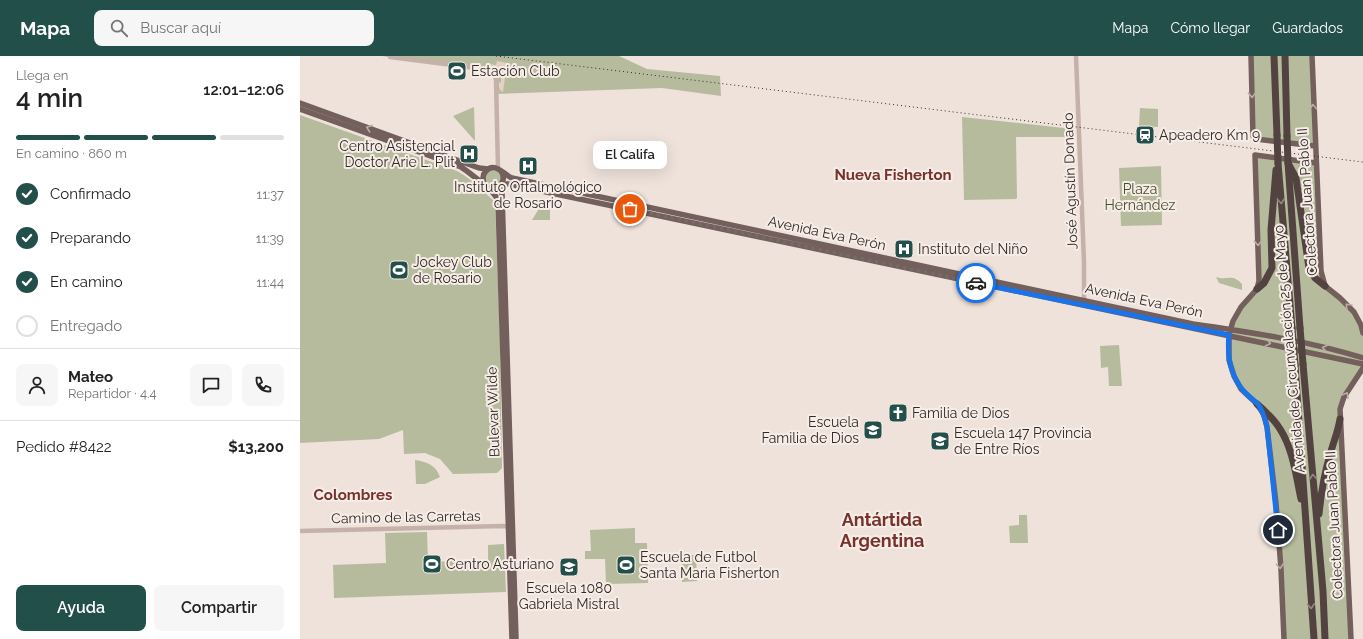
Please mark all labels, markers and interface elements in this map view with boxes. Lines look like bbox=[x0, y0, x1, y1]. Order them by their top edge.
search box bbox=[94, 10, 374, 46]
text: Mapa bbox=[20, 17, 70, 39]
icon: search bbox=[108, 17, 130, 39]
text: Buscar aquí bbox=[140, 19, 221, 37]
text: Mapa bbox=[1112, 20, 1148, 36]
text: Cómo llegar bbox=[1170, 20, 1250, 36]
text: Guardados bbox=[1272, 20, 1343, 36]
sports icon: Estación Club bbox=[446, 60, 468, 82]
place label: Estación Club bbox=[471, 63, 560, 79]
text: Llega en bbox=[16, 68, 68, 83]
text: 12:01–12:06 bbox=[203, 81, 284, 99]
text: 4 min bbox=[16, 83, 83, 113]
one-way arrow bbox=[1248, 92, 1256, 98]
one-way arrow bbox=[1309, 104, 1318, 110]
street label: José Agustín Donado bbox=[1060, 112, 1080, 250]
station icon: Apeadero Km 9 bbox=[1134, 124, 1156, 146]
one-way arrow bbox=[366, 125, 373, 133]
place label: Apeadero Km 9 bbox=[1159, 127, 1260, 143]
street label: Colectora Juan Pablo II bbox=[1294, 128, 1320, 276]
place label: Centro Asistencial Doctor Arie L. Plit bbox=[339, 138, 455, 170]
callout: El Califa bbox=[593, 141, 667, 169]
hospital icon: Centro Asistencial Doctor Arie L. Plit bbox=[458, 143, 480, 165]
text: En camino · 860 m bbox=[16, 146, 127, 161]
text: El Califa bbox=[605, 147, 655, 162]
hospital icon: Instituto Oftalmológico de Rosario bbox=[517, 155, 539, 177]
district label: Nueva Fisherton bbox=[834, 166, 952, 184]
place label: Instituto Oftalmológico de Rosario bbox=[454, 179, 602, 211]
park label: Plaza Hernández bbox=[1104, 181, 1176, 213]
icon: check bbox=[16, 183, 38, 205]
text: Confirmado bbox=[50, 185, 131, 203]
text: 11:37 bbox=[257, 187, 284, 202]
pin bbox=[613, 192, 647, 226]
icon: bag bbox=[619, 198, 641, 220]
one-way arrow bbox=[1277, 198, 1286, 204]
street label: Avenida Eva Perón bbox=[767, 213, 887, 253]
street label: Avenida de Circunvalación 25 de Mayo bbox=[1270, 224, 1308, 474]
icon: check bbox=[16, 227, 38, 249]
text: Preparando bbox=[50, 229, 131, 247]
text: 11:39 bbox=[256, 231, 284, 246]
hospital icon: Instituto del Niño bbox=[893, 238, 915, 260]
one-way arrow bbox=[1254, 240, 1262, 246]
place label: Instituto del Niño bbox=[918, 241, 1028, 257]
place label: Jockey Club de Rosario bbox=[413, 254, 492, 286]
sports icon: Jockey Club de Rosario bbox=[388, 259, 410, 281]
courier bbox=[956, 263, 996, 303]
icon: check bbox=[16, 271, 38, 293]
icon: car bbox=[965, 272, 987, 294]
text: En camino bbox=[50, 273, 123, 291]
text: 11:44 bbox=[256, 275, 284, 290]
street label: Avenida Eva Perón bbox=[1084, 280, 1204, 320]
one-way arrow bbox=[1346, 304, 1353, 311]
text: Entregado bbox=[50, 317, 122, 335]
one-way arrow bbox=[1264, 339, 1271, 347]
one-way arrow bbox=[1322, 344, 1328, 352]
button: person bbox=[16, 364, 58, 406]
button: chat bbox=[190, 364, 232, 406]
button: phone bbox=[242, 364, 284, 406]
street label: Bulevar Wilde bbox=[483, 367, 503, 457]
text: Mateo bbox=[68, 368, 113, 386]
text: Repartidor · 4.4 bbox=[68, 386, 157, 401]
one-way arrow bbox=[1341, 392, 1349, 399]
church icon: Familia de Dios bbox=[887, 402, 909, 424]
place label: Familia de Dios bbox=[912, 405, 1010, 421]
place label: Escuela Familia de Dios bbox=[761, 414, 859, 446]
school or university icon: Escuela Familia de Dios bbox=[862, 419, 884, 441]
place label: Escuela 147 Provincia de Entre Ríos bbox=[954, 425, 1092, 457]
school or university icon: Escuela 147 Provincia de Entre Ríos bbox=[929, 430, 951, 452]
text: Pedido #8422 bbox=[16, 438, 112, 456]
text: $13,200 bbox=[228, 438, 284, 456]
street label: Colectora Juan Pablo II bbox=[1322, 451, 1346, 599]
one-way arrow bbox=[1308, 474, 1317, 480]
district label: Colombres bbox=[314, 486, 392, 504]
street label: Camino de las Carretas bbox=[331, 508, 481, 526]
district label: Antártida Argentina bbox=[840, 509, 924, 551]
pin bbox=[1261, 513, 1295, 547]
icon: home bbox=[1267, 519, 1289, 541]
place label: Escuela de Futbol Santa Maria Fisherton bbox=[640, 549, 780, 581]
sports icon: Centro Asturiano bbox=[421, 553, 443, 575]
sports icon: Escuela de Futbol Santa Maria Fisherton bbox=[615, 554, 637, 576]
place label: Centro Asturiano bbox=[446, 556, 554, 572]
school or university icon: Escuela 1080 Gabriela Mistral bbox=[558, 556, 580, 578]
one-way arrow bbox=[1276, 563, 1285, 569]
place label: Escuela 1080 Gabriela Mistral bbox=[519, 580, 619, 612]
button: Ayuda bbox=[16, 585, 146, 631]
button: Compartir bbox=[154, 585, 284, 631]
one-way arrow bbox=[1307, 603, 1316, 609]

